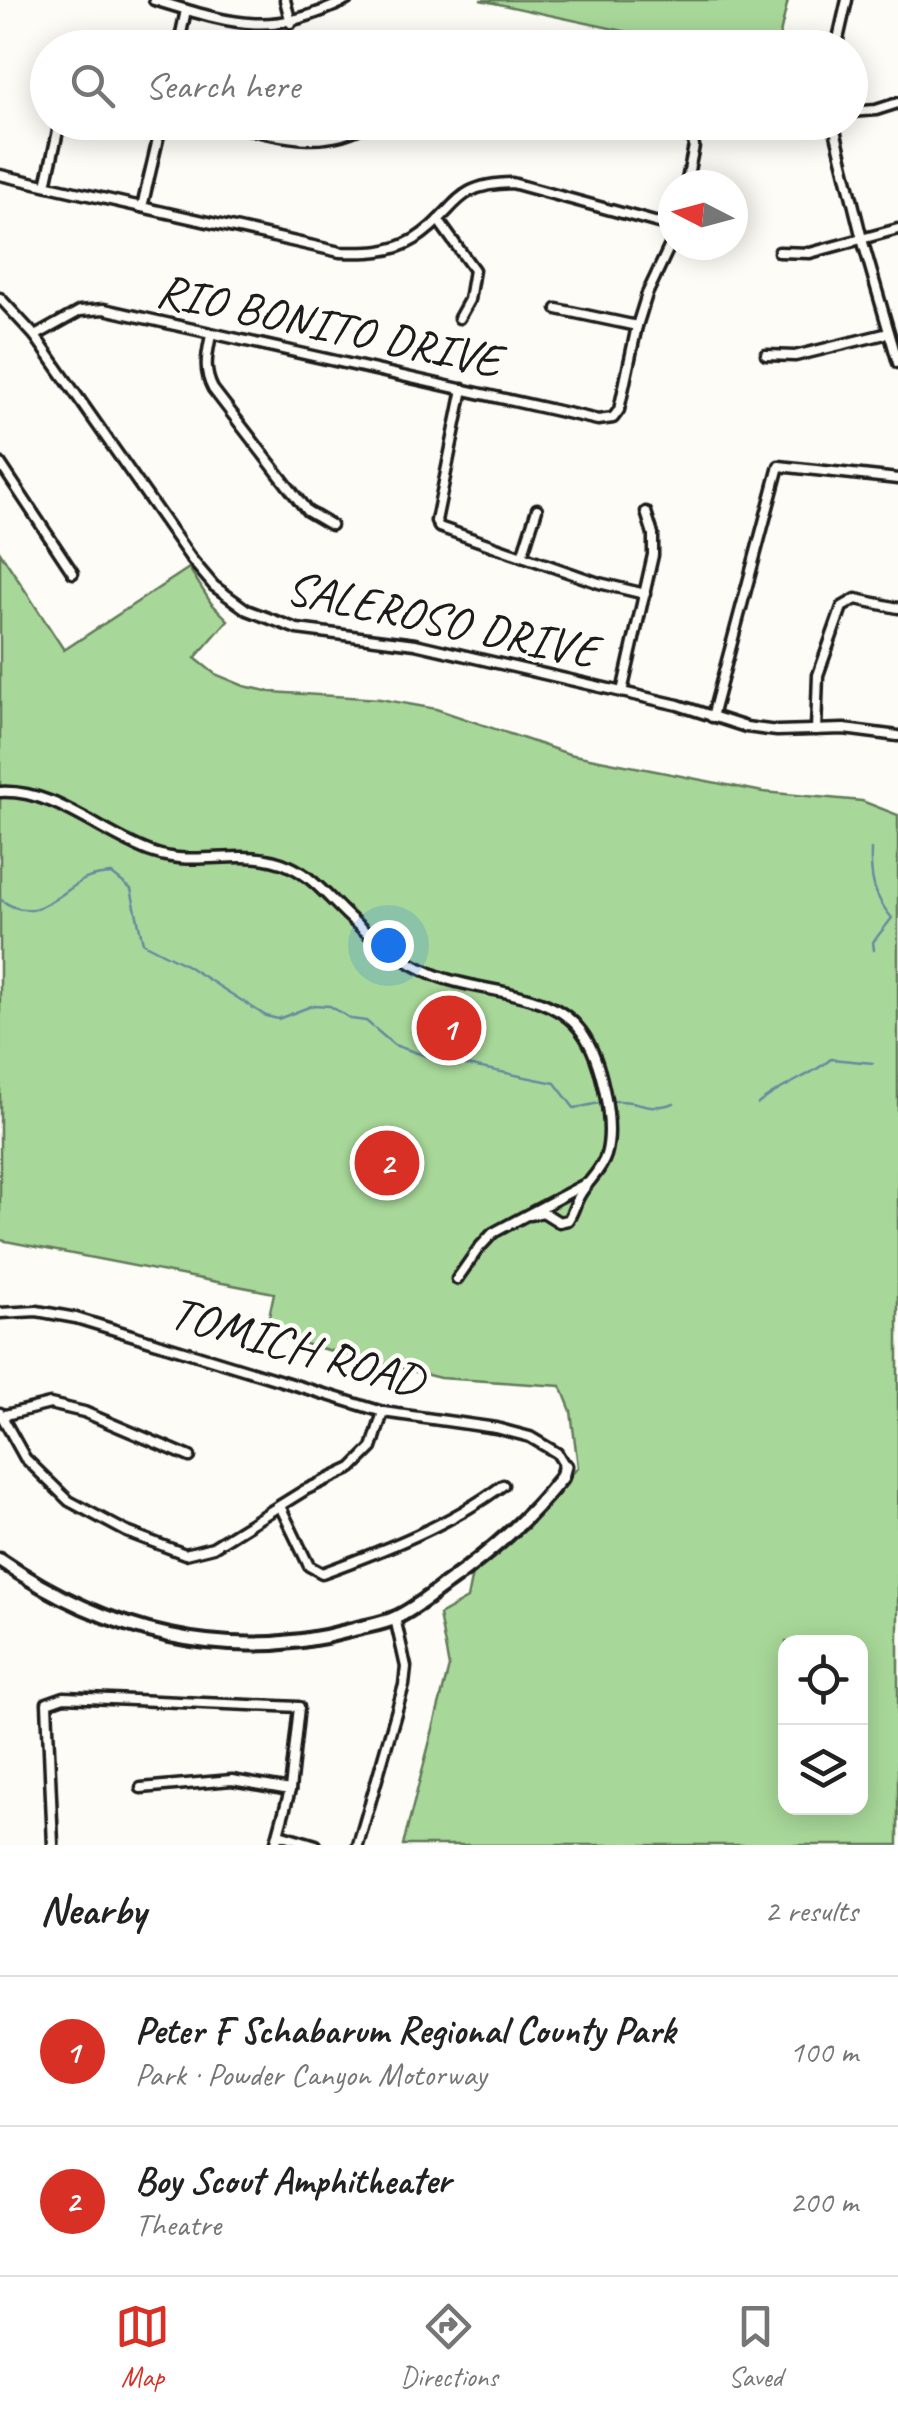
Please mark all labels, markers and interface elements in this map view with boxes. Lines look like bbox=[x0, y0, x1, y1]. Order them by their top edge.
search box bbox=[30, 30, 868, 140]
icon: search bbox=[65, 58, 120, 113]
text: Search here bbox=[145, 62, 300, 109]
north arrow bbox=[658, 170, 748, 260]
street label: RIO BONITO DRIVE bbox=[152, 259, 511, 392]
street label: SALEROSO DRIVE bbox=[281, 557, 608, 682]
your location bbox=[363, 920, 414, 971]
pin: 1 bbox=[416, 990, 482, 1066]
pin: 2 bbox=[354, 1126, 420, 1200]
street label: TOMICH ROAD bbox=[163, 1281, 434, 1412]
map controls bbox=[778, 1635, 868, 1815]
button: locate bbox=[778, 1635, 868, 1725]
button: layers bbox=[778, 1725, 868, 1815]
text: Nearby bbox=[40, 1884, 146, 1937]
text: 2 results bbox=[764, 1890, 858, 1931]
text: Peter F Schabarum Regional County Park bbox=[135, 2007, 675, 2054]
text: 1 bbox=[65, 2031, 80, 2072]
text: 100 m bbox=[789, 2031, 858, 2072]
text: Park · Powder Canyon Motorway bbox=[135, 2054, 486, 2095]
text: Boy Scout Amphitheater bbox=[135, 2157, 451, 2204]
text: 2 bbox=[65, 2181, 80, 2222]
text: 200 m bbox=[789, 2181, 858, 2222]
text: Theatre bbox=[135, 2204, 221, 2245]
tab: Map bbox=[115, 2299, 170, 2394]
tab: Directions bbox=[400, 2299, 498, 2394]
tab: Saved bbox=[728, 2299, 783, 2394]

